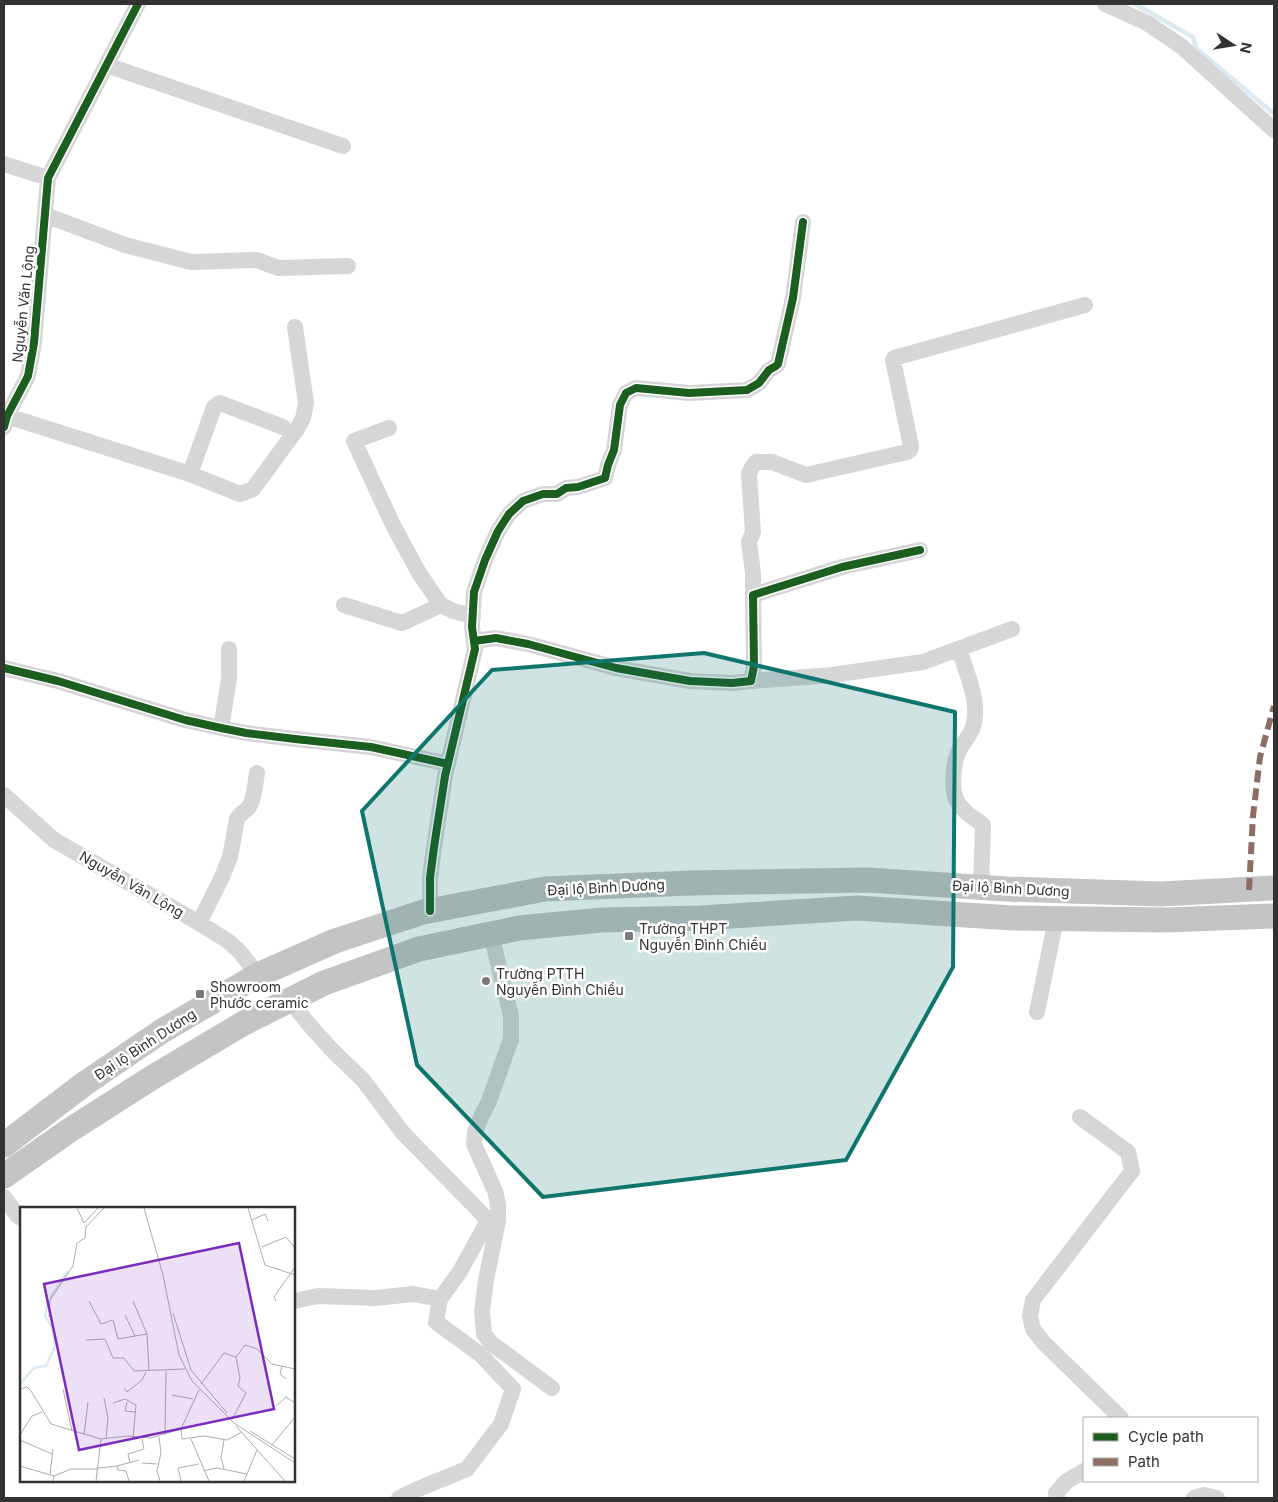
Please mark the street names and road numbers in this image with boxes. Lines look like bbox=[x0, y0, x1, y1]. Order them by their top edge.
street label: Nguyễn Văn Lộng bbox=[8, 245, 38, 363]
street label: Nguyễn Văn Lộng bbox=[77, 847, 187, 921]
street label: Đại lộ Bình Dương bbox=[547, 875, 665, 899]
street label: Đại lộ Bình Dương bbox=[952, 876, 1070, 900]
street label: Đại lộ Bình Dương bbox=[91, 1005, 199, 1083]

